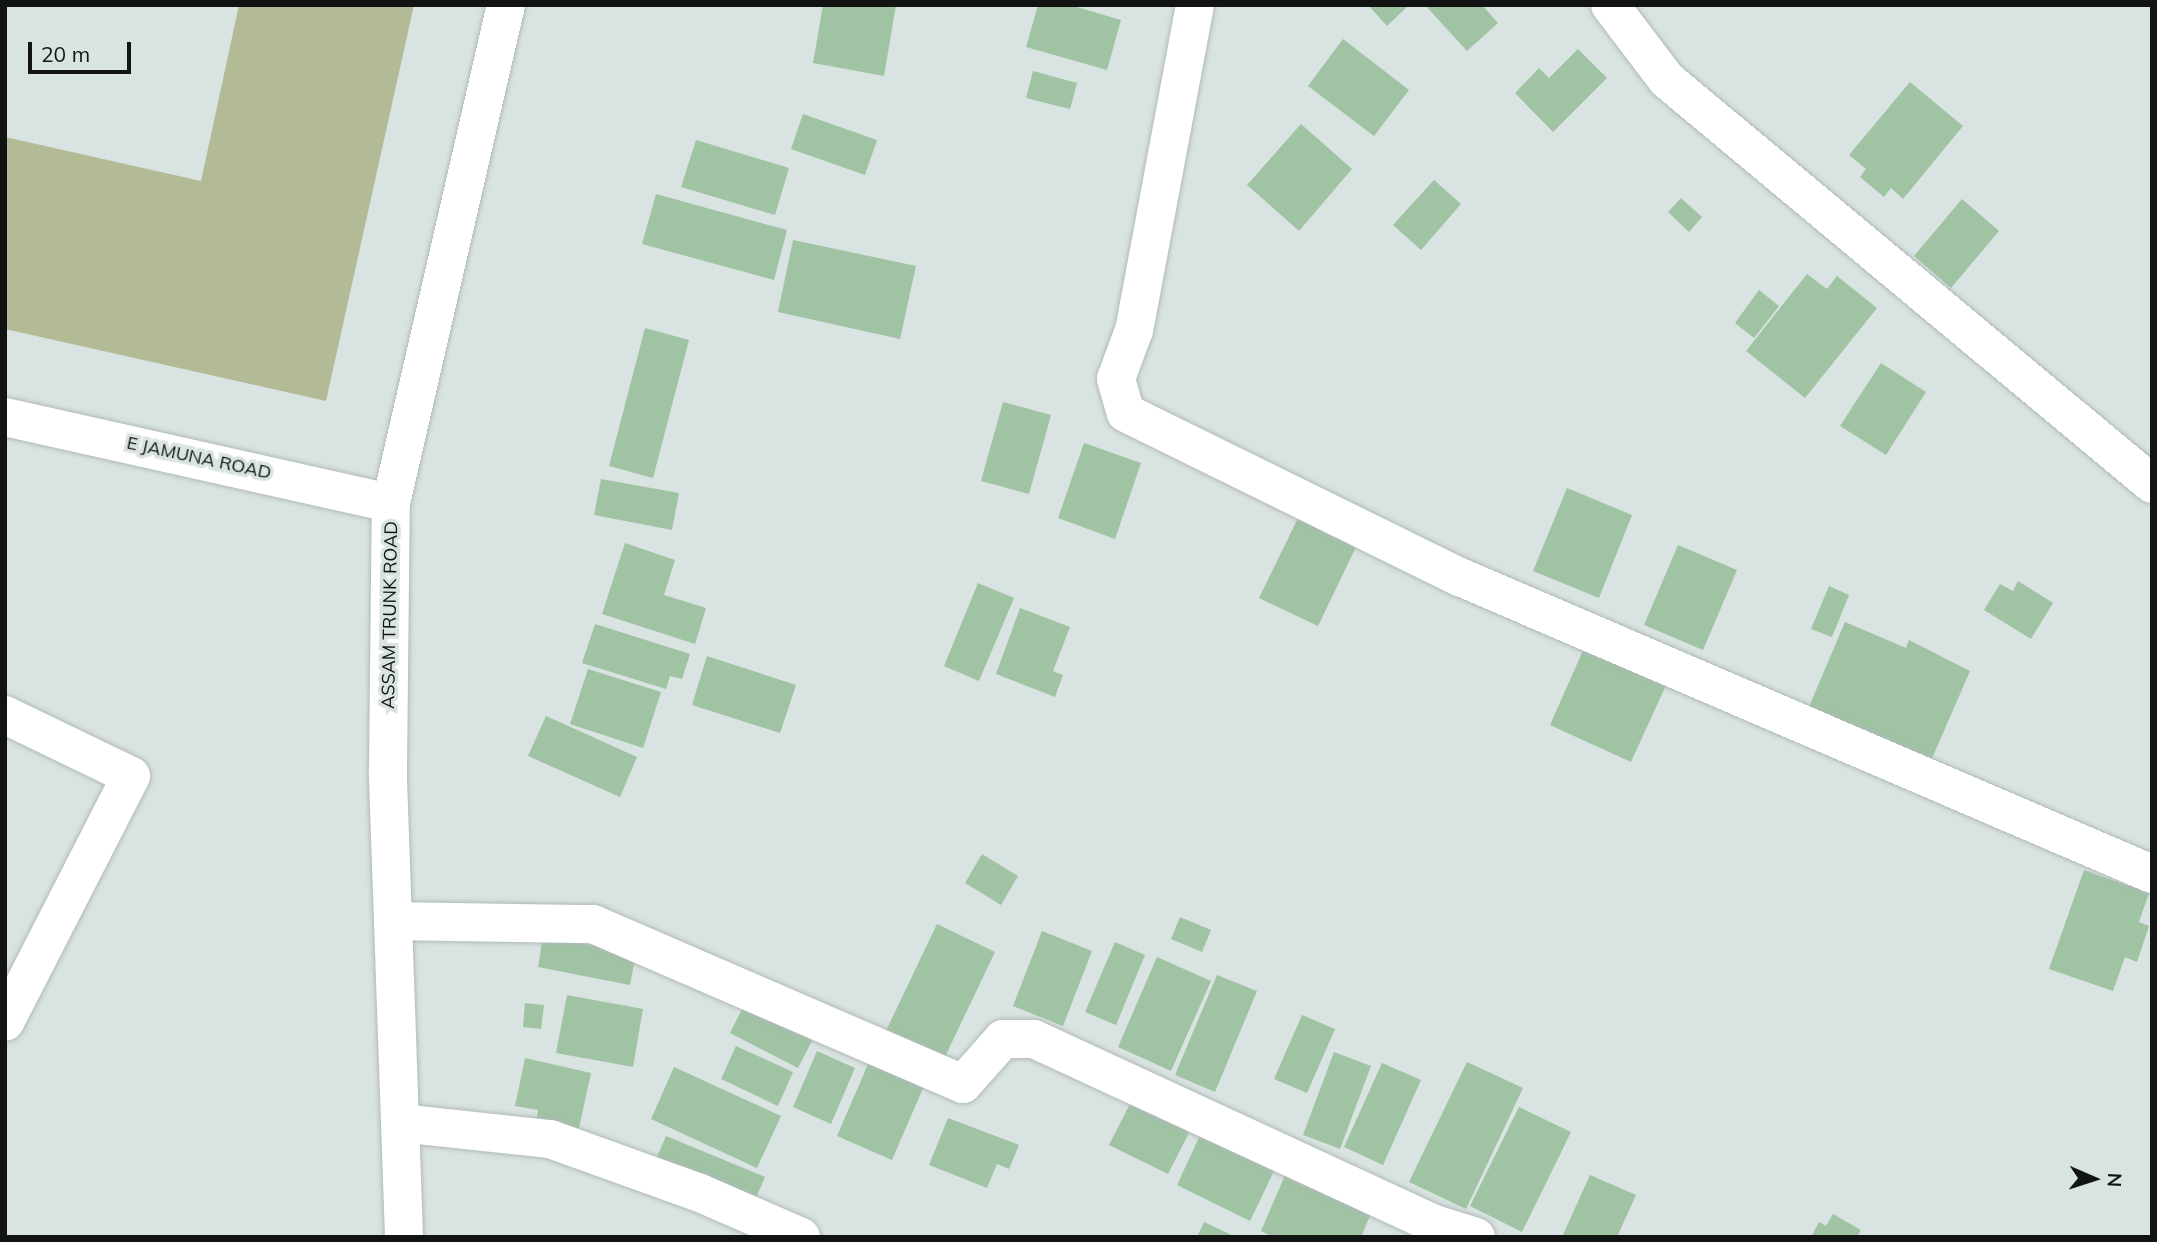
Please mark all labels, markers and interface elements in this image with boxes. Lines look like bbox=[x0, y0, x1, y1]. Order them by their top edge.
scale bar bbox=[32, 28, 135, 72]
text: 20 m bbox=[41, 41, 90, 67]
street label: E JAMUNA ROAD bbox=[125, 432, 273, 484]
street label: ASSAM TRUNK ROAD bbox=[378, 521, 402, 709]
north arrow bbox=[2059, 1144, 2129, 1214]
text: N bbox=[2103, 1172, 2127, 1188]

